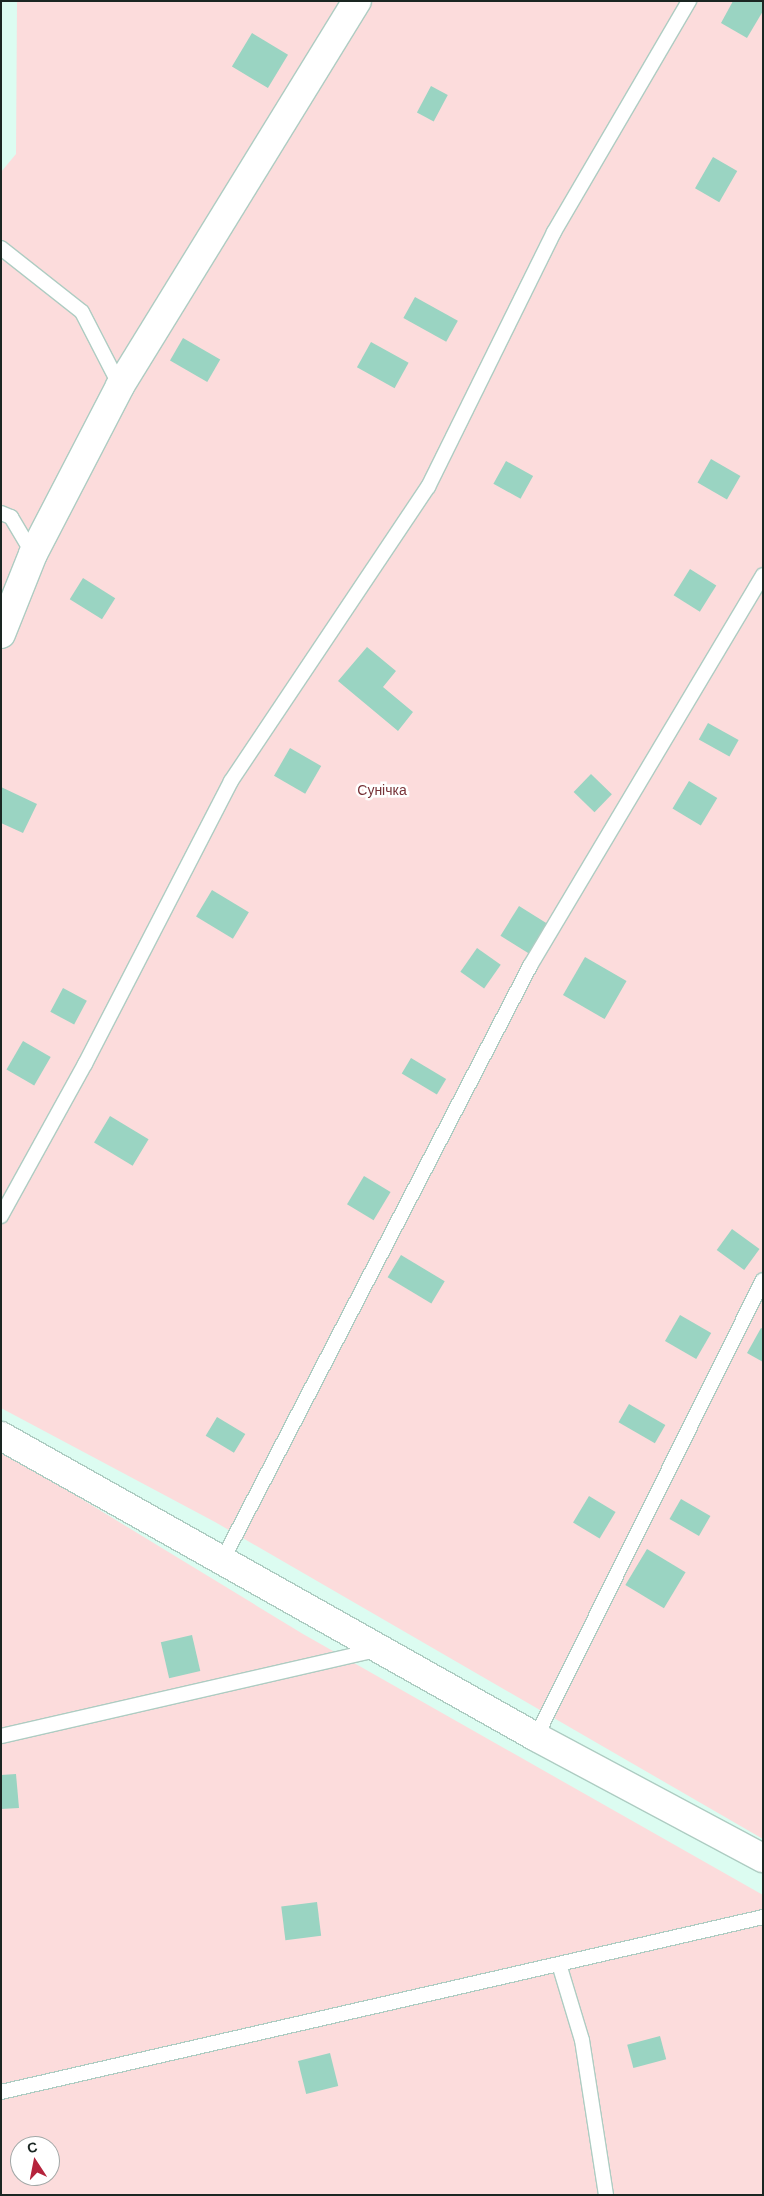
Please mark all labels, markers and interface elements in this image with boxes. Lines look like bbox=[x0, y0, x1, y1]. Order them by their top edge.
park label: Сунічка bbox=[357, 782, 407, 798]
north arrow bbox=[10, 2136, 60, 2186]
text: С bbox=[26, 2137, 39, 2156]

